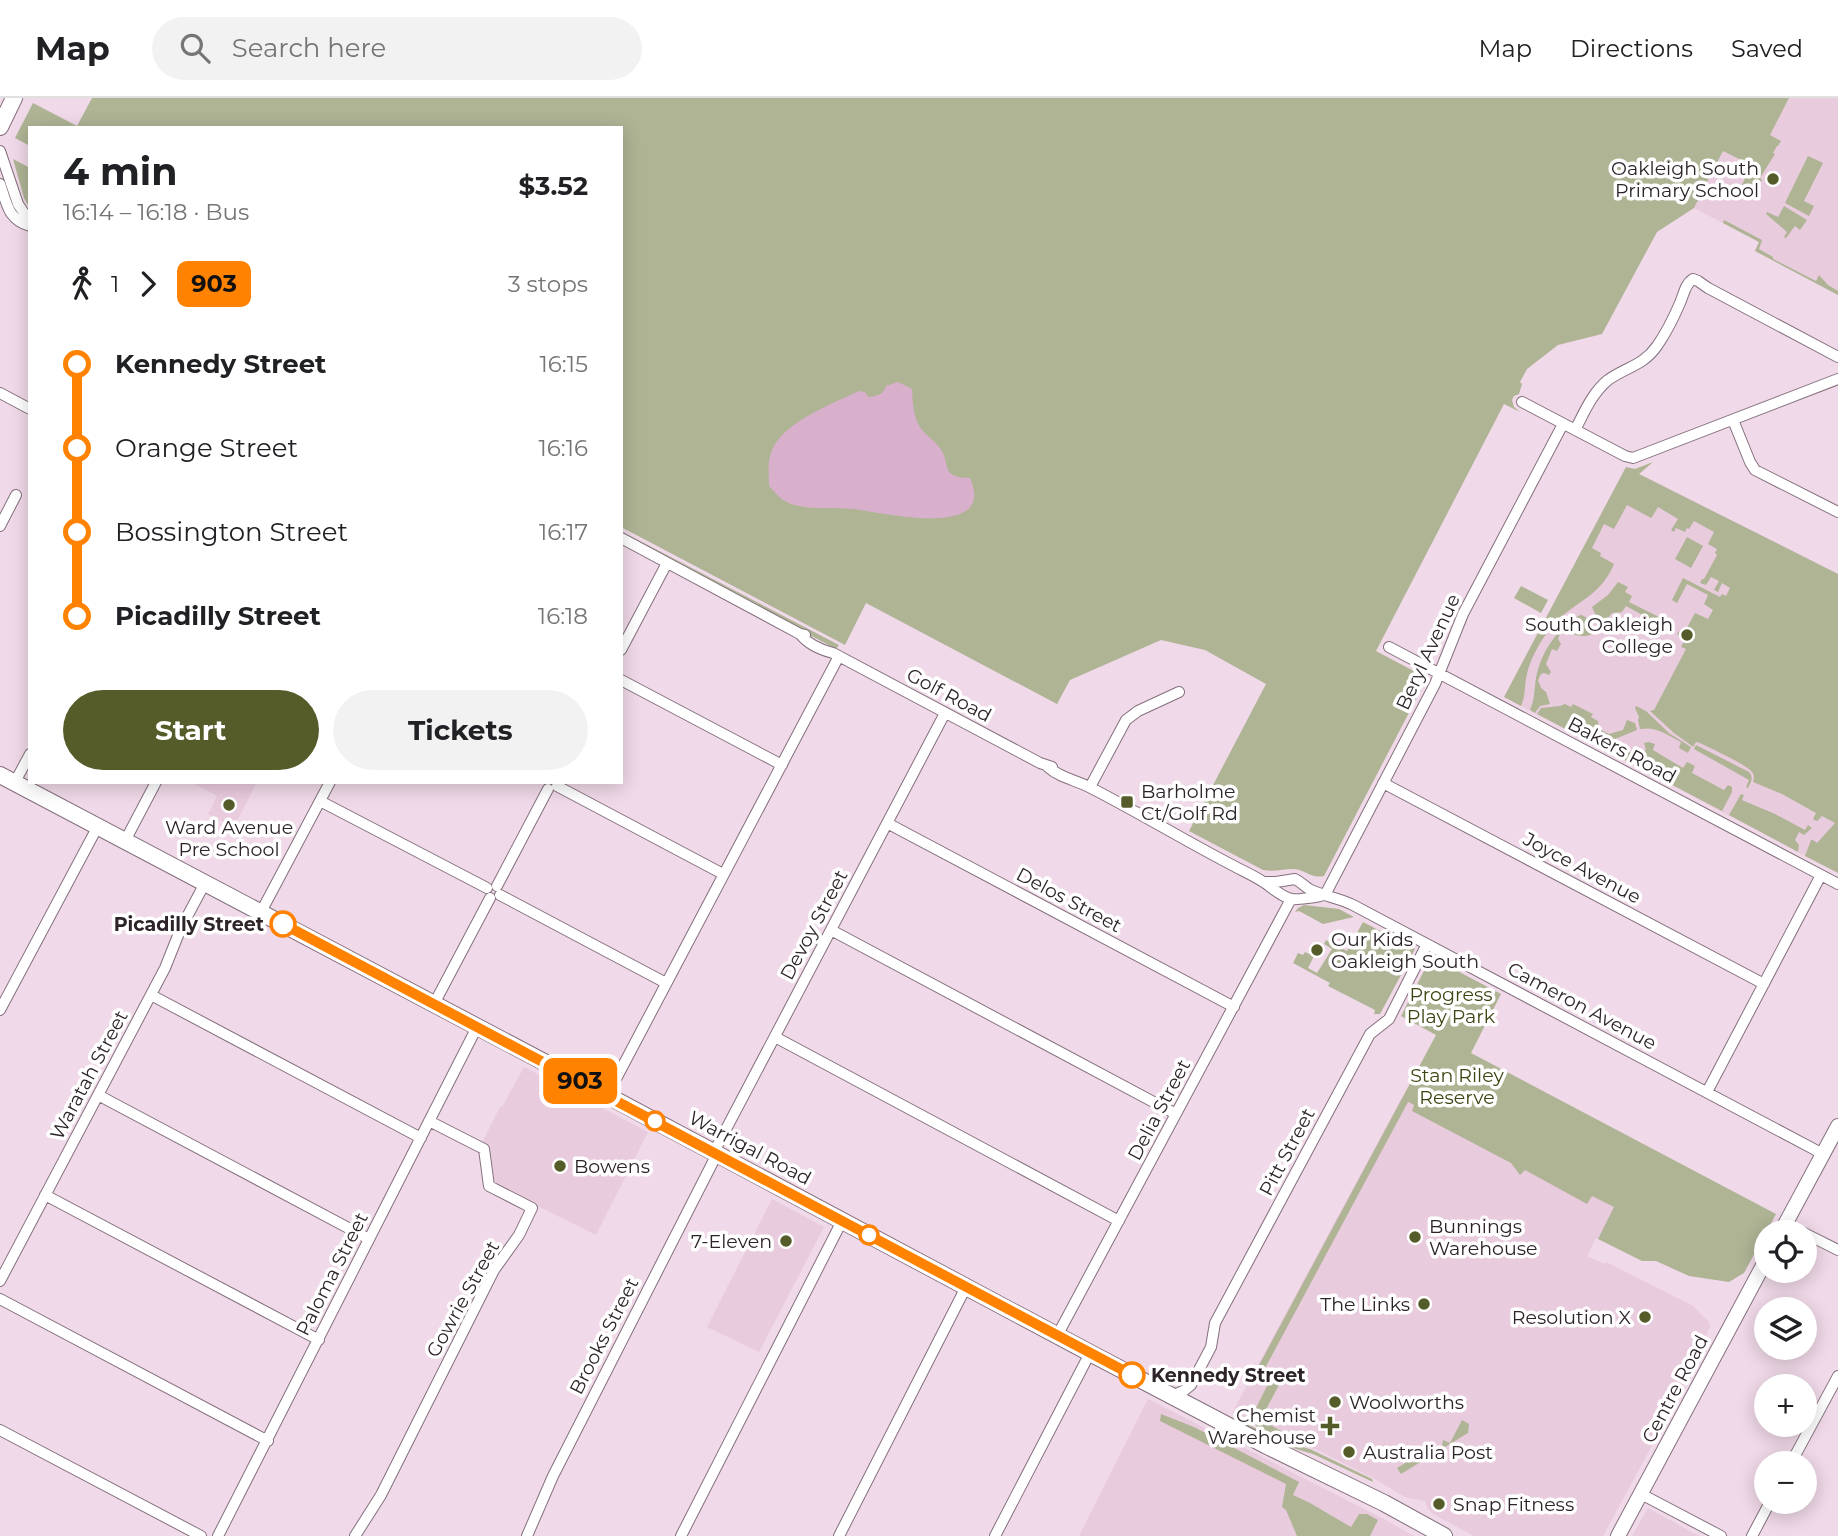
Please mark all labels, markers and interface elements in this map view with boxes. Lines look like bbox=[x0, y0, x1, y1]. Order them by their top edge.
search box bbox=[152, 17, 642, 80]
text: Map bbox=[35, 28, 110, 68]
icon: search bbox=[176, 29, 214, 67]
text: Search here bbox=[232, 32, 386, 64]
text: Map bbox=[1479, 34, 1532, 63]
text: Directions bbox=[1570, 34, 1693, 63]
text: Saved bbox=[1731, 34, 1803, 63]
text: 4 min bbox=[63, 148, 178, 195]
place label: Oakleigh South Primary School bbox=[1611, 157, 1759, 202]
text: $3.52 bbox=[519, 170, 588, 202]
marker: Oakleigh South Primary School bbox=[1765, 171, 1781, 187]
text: 16:14 – 16:18 · Bus bbox=[63, 198, 249, 226]
icon: walk bbox=[63, 265, 101, 303]
icon: forward bbox=[129, 265, 167, 303]
text: 903 bbox=[191, 269, 237, 298]
text: 1 bbox=[111, 270, 119, 298]
text: 3 stops bbox=[508, 270, 588, 298]
text: Kennedy Street bbox=[115, 348, 326, 380]
text: 16:15 bbox=[539, 350, 588, 378]
text: Orange Street bbox=[115, 432, 298, 464]
text: 16:16 bbox=[539, 434, 588, 462]
text: Bossington Street bbox=[115, 516, 348, 548]
text: 16:17 bbox=[539, 518, 588, 546]
street label: Beryl Avenue bbox=[1391, 590, 1465, 714]
text: Picadilly Street bbox=[115, 600, 321, 632]
text: 16:18 bbox=[538, 602, 588, 630]
place label: South Oakleigh College bbox=[1525, 613, 1673, 658]
marker: South Oakleigh College bbox=[1679, 627, 1695, 643]
street label: Golf Road bbox=[903, 663, 995, 727]
button: Start bbox=[63, 690, 319, 770]
button: Tickets bbox=[333, 690, 588, 770]
street label: Bakers Road bbox=[1564, 712, 1680, 788]
place label: Barholme Ct/Golf Rd bbox=[1141, 780, 1238, 825]
marker: Barholme Ct/Golf Rd bbox=[1119, 794, 1135, 810]
marker: Ward Avenue Pre School bbox=[221, 797, 237, 813]
place label: Ward Avenue Pre School bbox=[165, 816, 293, 861]
street label: Joyce Avenue bbox=[1518, 827, 1645, 909]
street label: Delos Street bbox=[1012, 863, 1126, 937]
street label: Devoy Street bbox=[775, 866, 853, 984]
marker: Picadilly Street bbox=[270, 911, 296, 937]
place label: Picadilly Street bbox=[114, 913, 264, 936]
place label: Our Kids Oakleigh South bbox=[1331, 928, 1479, 973]
marker: Our Kids Oakleigh South bbox=[1309, 942, 1325, 958]
street label: Cameron Avenue bbox=[1504, 957, 1660, 1055]
park label: Progress Play Park bbox=[1407, 983, 1496, 1028]
street label: Waratah Street bbox=[45, 1006, 133, 1144]
street label: Delia Street bbox=[1123, 1055, 1195, 1164]
line badge: 903 bbox=[540, 1058, 620, 1104]
park label: Stan Riley Reserve bbox=[1410, 1064, 1505, 1109]
text: 903 bbox=[557, 1066, 603, 1095]
street label: Pitt Street bbox=[1254, 1104, 1320, 1200]
street label: Warrigal Road bbox=[685, 1106, 815, 1190]
unlabelled marker bbox=[645, 1111, 665, 1131]
place label: Bowens bbox=[574, 1155, 650, 1178]
marker: Bowens bbox=[552, 1158, 568, 1174]
street label: Paloma Street bbox=[291, 1208, 373, 1340]
place label: Bunnings Warehouse bbox=[1429, 1215, 1537, 1260]
map controls bbox=[1754, 1220, 1817, 1514]
button: locate bbox=[1754, 1220, 1817, 1283]
unlabelled marker bbox=[859, 1225, 879, 1245]
marker: Bunnings Warehouse bbox=[1407, 1229, 1423, 1245]
place label: 7-Eleven bbox=[691, 1230, 772, 1253]
marker: 7-Eleven bbox=[778, 1233, 794, 1249]
street label: Gowrie Street bbox=[422, 1237, 505, 1361]
street label: Brooks Street bbox=[565, 1273, 643, 1398]
place label: The Links bbox=[1320, 1293, 1410, 1316]
marker: The Links bbox=[1416, 1296, 1432, 1312]
button: layers bbox=[1754, 1297, 1817, 1360]
place label: Resolution X bbox=[1512, 1306, 1632, 1329]
marker: Resolution X bbox=[1637, 1309, 1653, 1325]
street label: Centre Road bbox=[1637, 1331, 1713, 1447]
marker: Kennedy Street bbox=[1119, 1362, 1145, 1388]
place label: Kennedy Street bbox=[1151, 1364, 1306, 1387]
button: + bbox=[1754, 1374, 1817, 1437]
place label: Woolworths bbox=[1349, 1391, 1464, 1414]
marker: Woolworths bbox=[1327, 1394, 1343, 1410]
place label: Chemist Warehouse bbox=[1208, 1404, 1316, 1449]
marker: Chemist Warehouse bbox=[1322, 1418, 1338, 1434]
place label: Australia Post bbox=[1363, 1441, 1493, 1464]
marker: Australia Post bbox=[1341, 1444, 1357, 1460]
button: − bbox=[1754, 1451, 1817, 1514]
place label: Snap Fitness bbox=[1453, 1493, 1574, 1516]
marker: Snap Fitness bbox=[1431, 1496, 1447, 1512]

